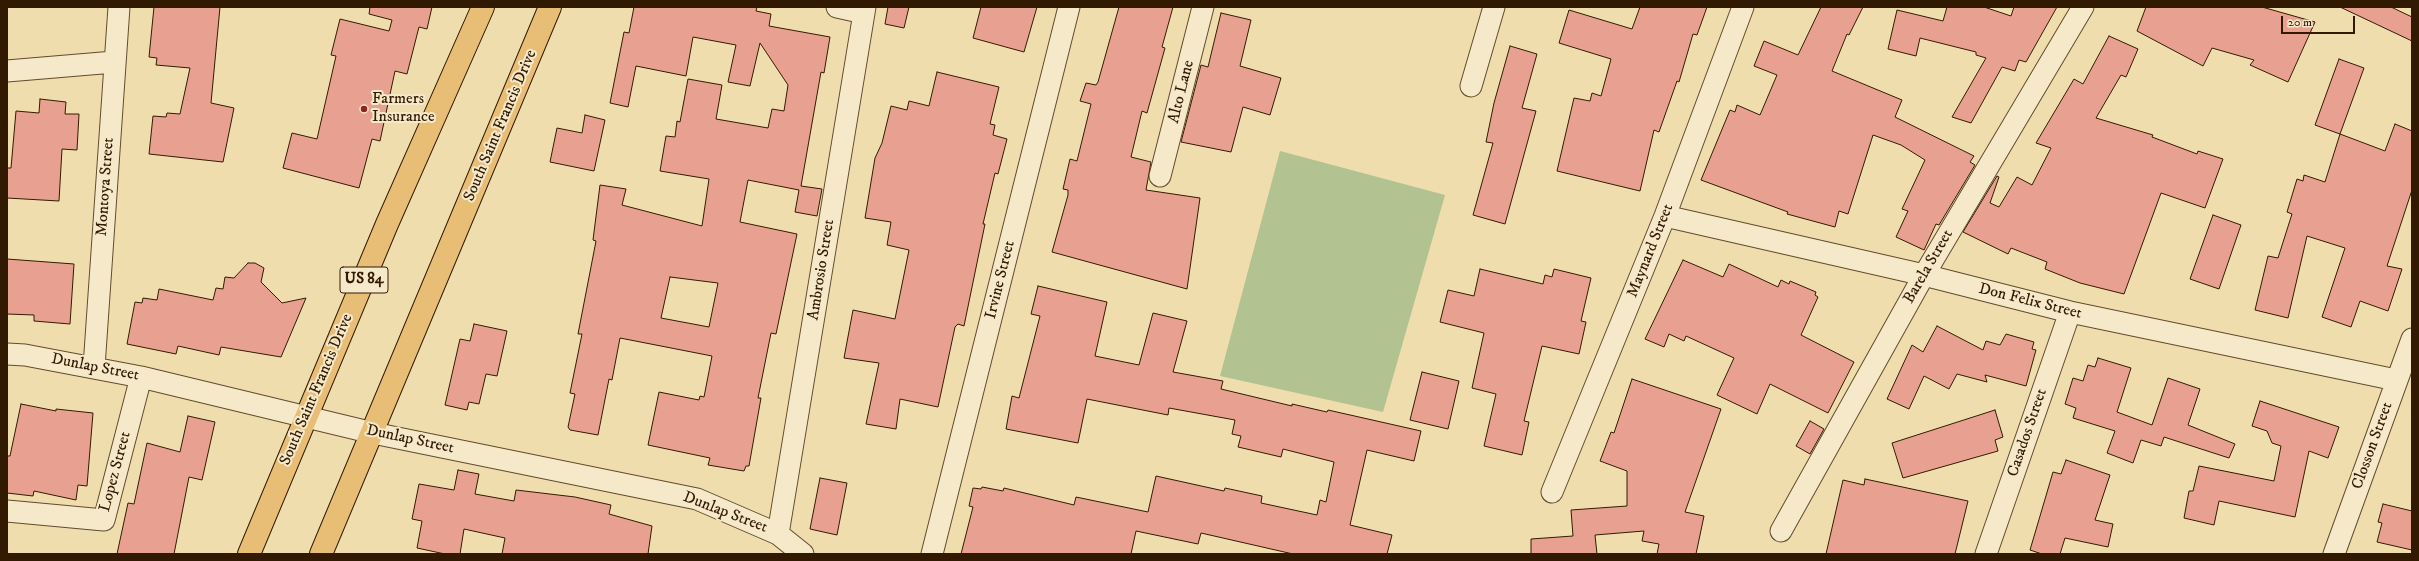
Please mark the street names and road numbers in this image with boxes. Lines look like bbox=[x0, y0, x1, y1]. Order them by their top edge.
street label: South Saint Francis Drive bbox=[460, 47, 542, 205]
street label: Alto Lane bbox=[1165, 58, 1199, 126]
street label: Montoya Street bbox=[93, 137, 119, 237]
street label: Maynard Street bbox=[1624, 201, 1678, 301]
street label: Ambrosio Street bbox=[805, 218, 839, 322]
street label: Barela Street bbox=[1900, 227, 1958, 307]
street label: Irvine Street bbox=[982, 239, 1020, 321]
road number: US 84 bbox=[340, 267, 388, 293]
street label: Don Felix Street bbox=[1976, 280, 2084, 324]
street label: South Saint Francis Drive bbox=[276, 311, 358, 469]
street label: Dunlap Street bbox=[50, 350, 140, 386]
street label: Casados Street bbox=[2004, 386, 2052, 480]
street label: Closson Street bbox=[2348, 400, 2398, 492]
street label: Dunlap Street bbox=[365, 421, 455, 459]
street label: Lopez Street bbox=[96, 430, 136, 514]
street label: Dunlap Street bbox=[680, 488, 770, 538]

